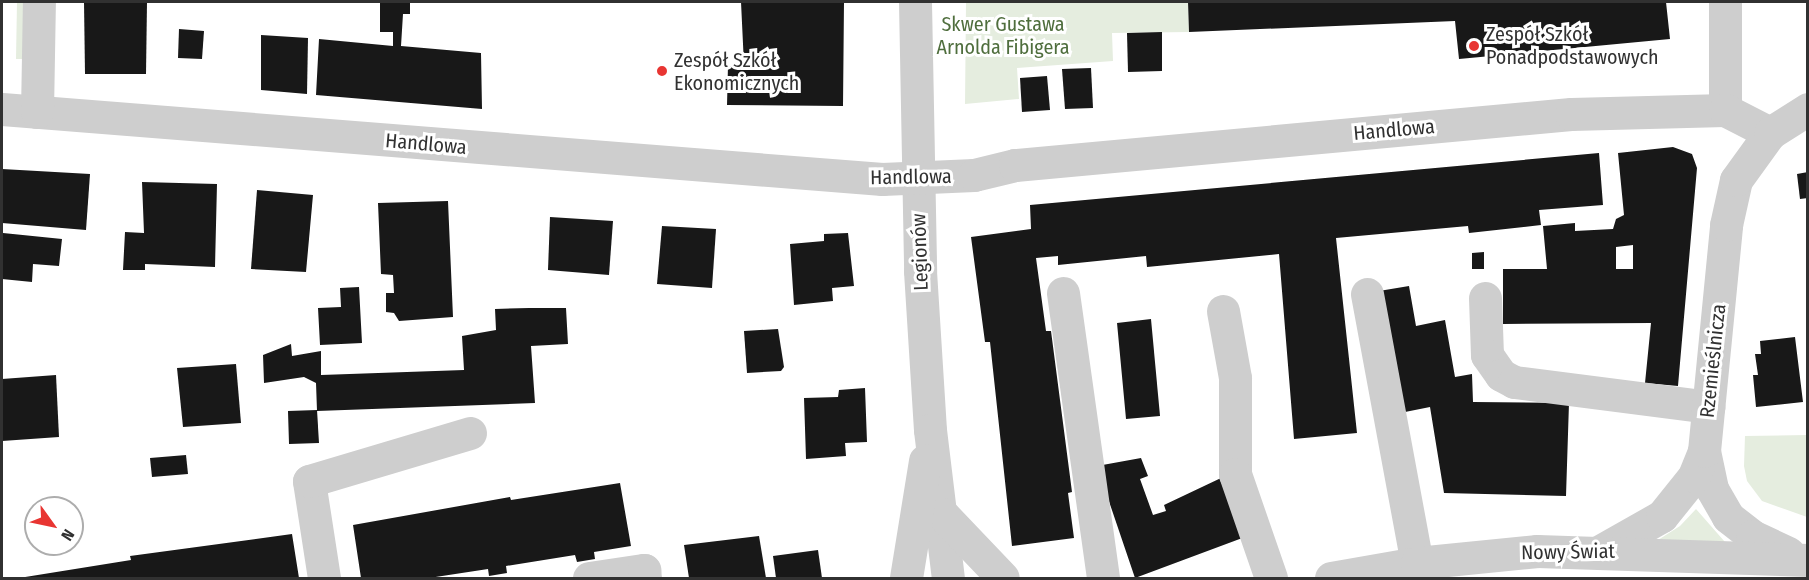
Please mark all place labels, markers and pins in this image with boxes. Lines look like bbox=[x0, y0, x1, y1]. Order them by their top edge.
place label: Zespół Szkół Ponadpodstawowych bbox=[1486, 22, 1659, 69]
marker: Zespół Szkół Ponadpodstawowych bbox=[1467, 39, 1481, 53]
place label: Zespół Szkół Ekonomicznych bbox=[674, 48, 799, 95]
marker: Zespół Szkół Ekonomicznych bbox=[655, 64, 669, 78]

